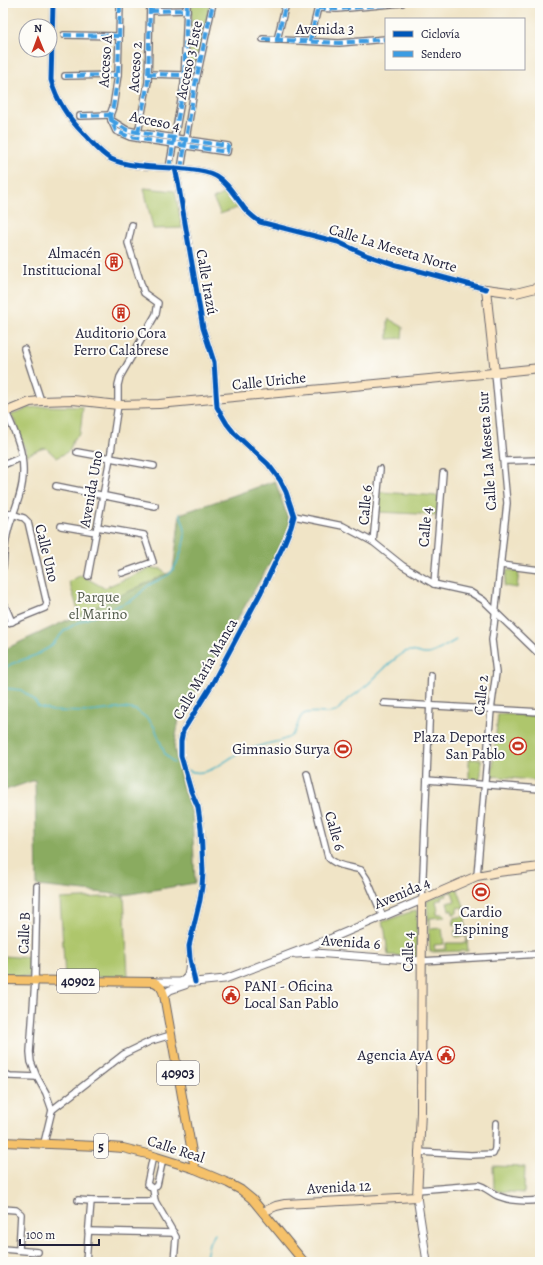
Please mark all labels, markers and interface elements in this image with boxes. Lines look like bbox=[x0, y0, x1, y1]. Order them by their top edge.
north arrow bbox=[18, 18, 58, 58]
legend bbox=[385, 18, 525, 70]
street label: Acceso 3 Este bbox=[171, 19, 207, 102]
street label: Avenida 3 bbox=[295, 19, 354, 39]
text: N bbox=[34, 21, 42, 36]
text: Ciclovía bbox=[421, 26, 460, 42]
street label: Acceso A bbox=[93, 34, 117, 89]
street label: Acceso 2 bbox=[123, 41, 147, 94]
text: Sendero bbox=[421, 46, 461, 62]
street label: Acceso 4 bbox=[127, 106, 182, 136]
street label: Calle La Meseta Norte bbox=[326, 219, 460, 277]
place label: Almacén Institucional bbox=[22, 243, 101, 280]
street label: Calle Irazú bbox=[191, 248, 223, 317]
building icon: Almacén Institucional bbox=[104, 252, 124, 272]
building icon: Auditorio Cora Ferro Calabrese bbox=[111, 303, 131, 323]
place label: Auditorio Cora Ferro Calabrese bbox=[73, 323, 169, 360]
street label: Calle Uriche bbox=[231, 367, 307, 395]
street label: Calle La Meseta Sur bbox=[473, 390, 501, 511]
street label: Avenida Uno bbox=[74, 449, 108, 530]
street label: Calle 6 bbox=[353, 484, 377, 526]
street label: Calle 4 bbox=[413, 506, 437, 548]
street label: Calle Uno bbox=[30, 522, 64, 584]
park label: Parque el Marino bbox=[69, 587, 127, 624]
street label: Calle María Manca bbox=[168, 615, 242, 723]
street label: Calle 2 bbox=[469, 674, 493, 716]
place label: Plaza Deportes San Pablo bbox=[413, 727, 505, 764]
sports icon: Plaza Deportes San Pablo bbox=[508, 736, 528, 756]
place label: Gimnasio Surya bbox=[232, 739, 330, 759]
sports icon: Gimnasio Surya bbox=[333, 739, 353, 759]
street label: Calle 6 bbox=[320, 809, 350, 853]
street label: Avenida 4 bbox=[370, 872, 433, 914]
sports icon: Cardio Espining bbox=[471, 882, 491, 902]
place label: Cardio Espining bbox=[453, 902, 509, 939]
street label: Calle B bbox=[13, 911, 35, 955]
street label: Avenida 6 bbox=[320, 930, 381, 954]
street label: Calle 4 bbox=[398, 932, 418, 972]
road number: 40902 bbox=[57, 969, 99, 993]
place label: PANI - Oficina Local San Pablo bbox=[244, 976, 338, 1013]
public building icon: PANI - Oficina Local San Pablo bbox=[221, 985, 241, 1005]
place label: Agencia AyA bbox=[357, 1045, 433, 1065]
public building icon: Agencia AyA bbox=[436, 1045, 456, 1065]
road number: 40903 bbox=[157, 1061, 199, 1085]
street label: Calle Real bbox=[145, 1130, 208, 1168]
road number: 5 bbox=[94, 1134, 108, 1158]
street label: Avenida 12 bbox=[305, 1175, 372, 1199]
scale bar bbox=[20, 1221, 99, 1247]
text: 100 m bbox=[26, 1227, 55, 1243]

